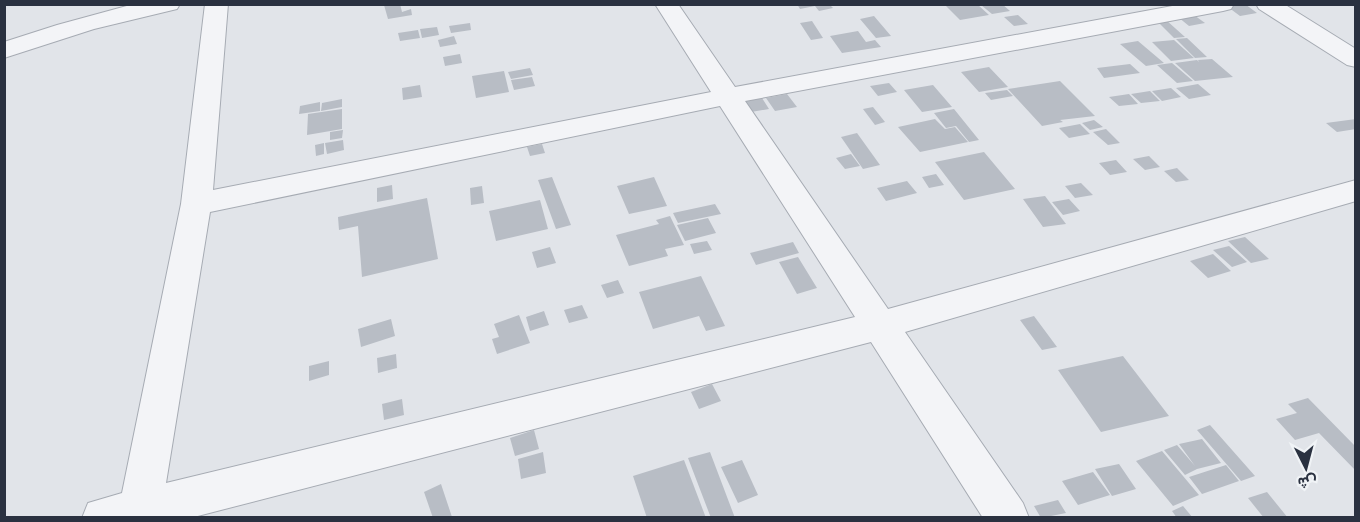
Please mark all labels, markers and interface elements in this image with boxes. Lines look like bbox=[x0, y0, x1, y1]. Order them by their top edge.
north arrow bbox=[1276, 438, 1336, 498]
text: ش bbox=[1297, 472, 1318, 493]

